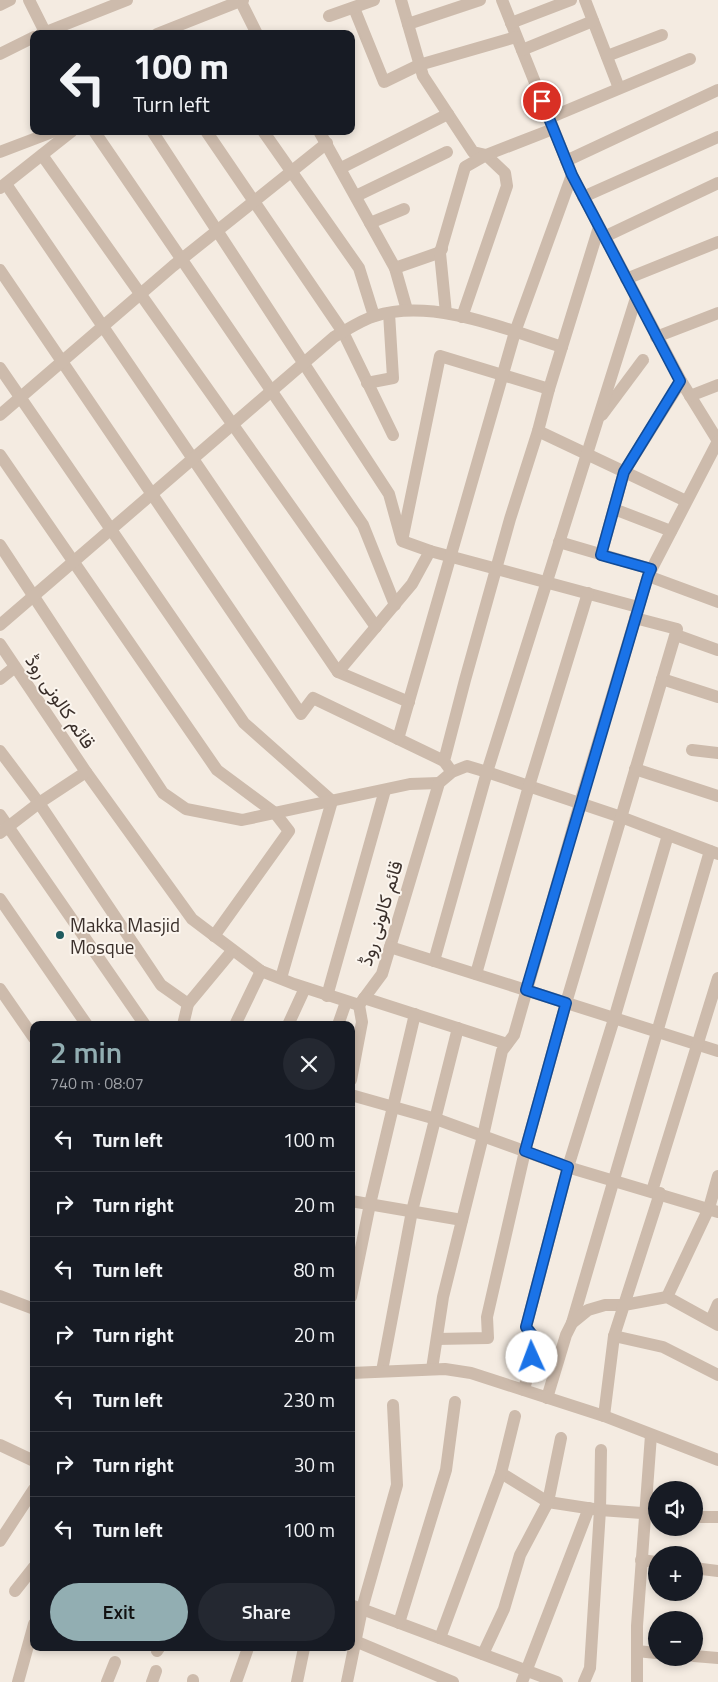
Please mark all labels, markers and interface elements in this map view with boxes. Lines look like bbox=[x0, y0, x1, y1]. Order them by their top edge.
text: 100 m bbox=[133, 39, 229, 93]
icon: left bbox=[50, 50, 115, 115]
pin bbox=[521, 80, 563, 122]
text: Turn left bbox=[133, 87, 210, 121]
icon: arrive bbox=[528, 87, 556, 115]
street label: قائم کالونی روڈ bbox=[19, 648, 103, 754]
street label: قائم کالونی روڈ bbox=[350, 857, 410, 969]
place label: Makka Masjid Mosque bbox=[70, 910, 180, 961]
marker: Makka Masjid Mosque bbox=[54, 929, 66, 941]
text: 2 min bbox=[50, 1029, 122, 1075]
button: close bbox=[283, 1038, 335, 1090]
text: 740 m · 08:07 bbox=[50, 1071, 144, 1095]
icon: left bbox=[50, 1125, 78, 1153]
text: Turn left bbox=[93, 1125, 163, 1154]
text: 100 m bbox=[283, 1125, 335, 1154]
icon: right bbox=[50, 1190, 78, 1218]
text: Turn right bbox=[93, 1190, 174, 1219]
text: 20 m bbox=[294, 1190, 335, 1219]
icon: left bbox=[50, 1255, 78, 1283]
text: Turn left bbox=[93, 1255, 163, 1284]
text: 80 m bbox=[294, 1255, 335, 1284]
icon: right bbox=[50, 1320, 78, 1348]
text: Turn right bbox=[93, 1320, 174, 1349]
text: 20 m bbox=[294, 1320, 335, 1349]
position arrow bbox=[505, 1330, 557, 1382]
icon: left bbox=[50, 1385, 78, 1413]
text: Turn left bbox=[93, 1385, 163, 1414]
text: 230 m bbox=[283, 1385, 335, 1414]
icon: right bbox=[50, 1450, 78, 1478]
text: Turn right bbox=[93, 1450, 174, 1479]
text: 30 m bbox=[294, 1450, 335, 1479]
map controls bbox=[648, 1481, 703, 1666]
button: sound bbox=[648, 1481, 703, 1536]
icon: left bbox=[50, 1515, 78, 1543]
text: Turn left bbox=[93, 1515, 163, 1544]
text: 100 m bbox=[283, 1515, 335, 1544]
button: + bbox=[648, 1546, 703, 1601]
button: Exit bbox=[50, 1583, 188, 1641]
button: Share bbox=[198, 1583, 335, 1641]
button: − bbox=[648, 1611, 703, 1666]

